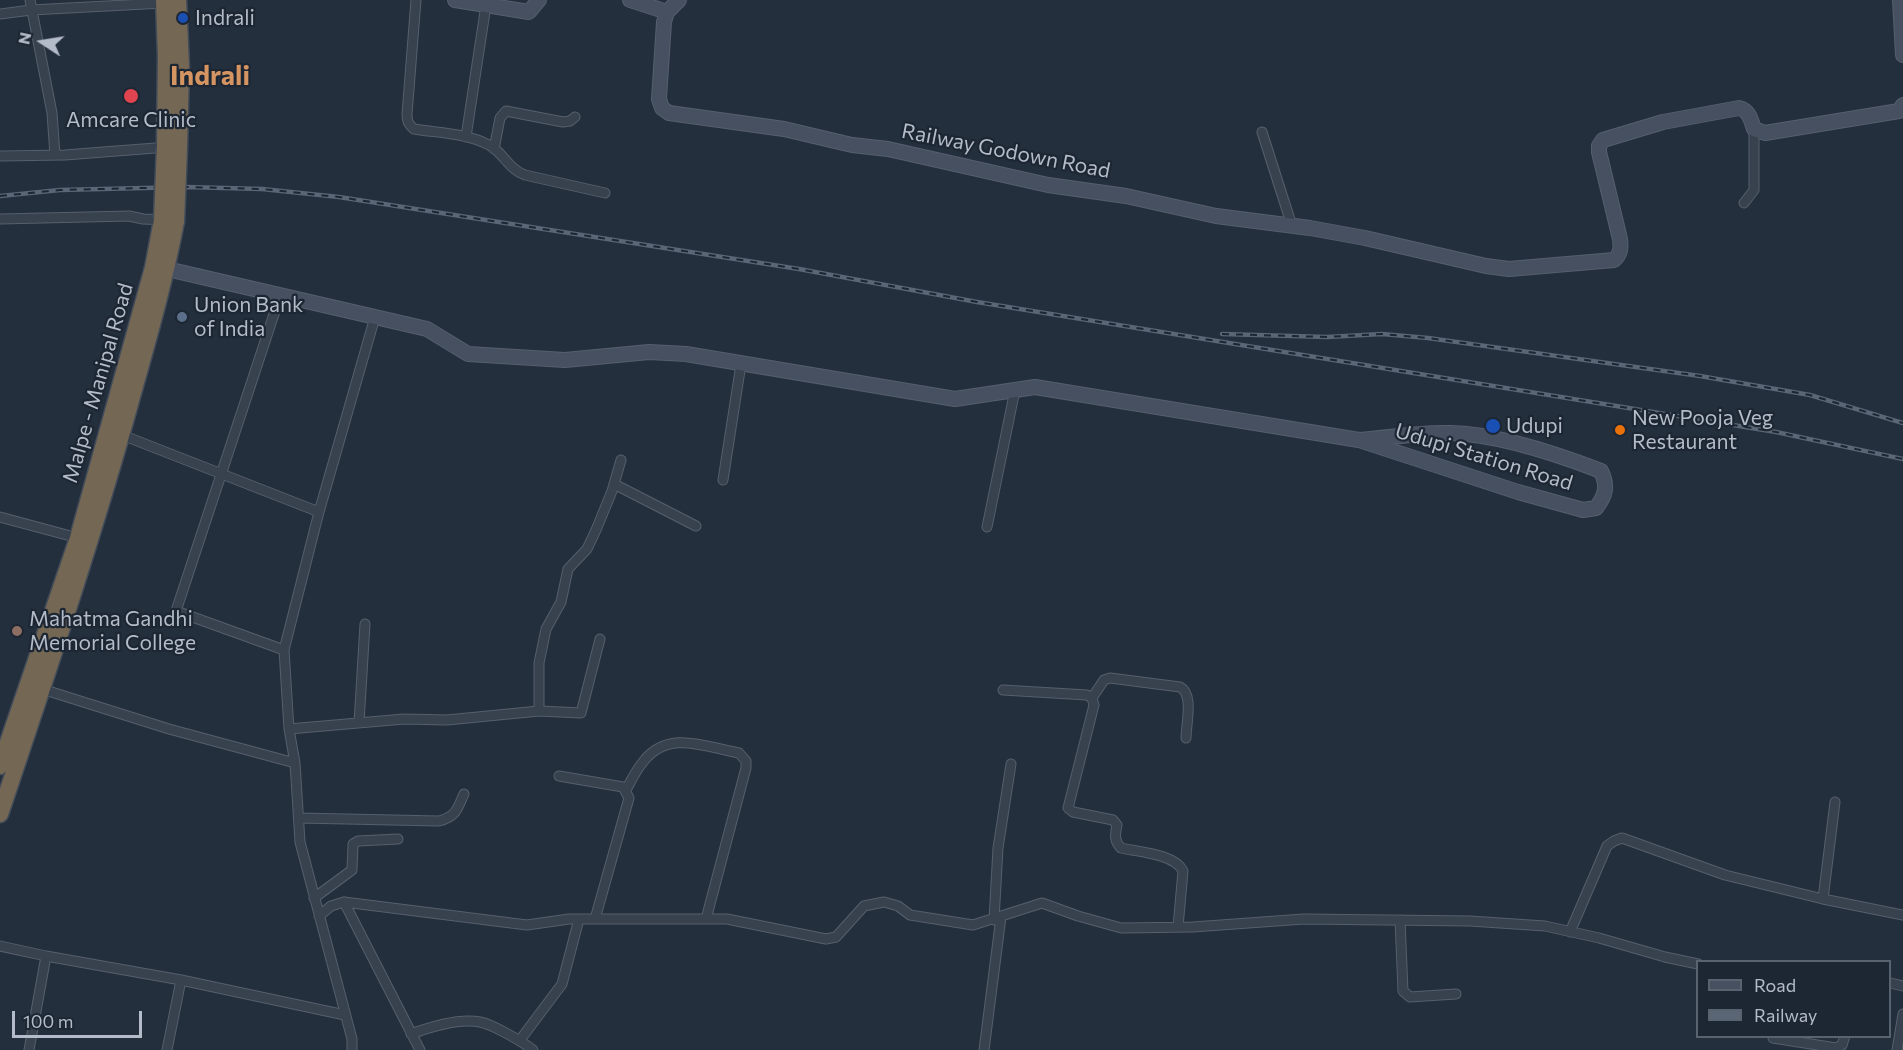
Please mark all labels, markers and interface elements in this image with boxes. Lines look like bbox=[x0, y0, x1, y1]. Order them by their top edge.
place label: Indrali bbox=[195, 5, 255, 31]
marker: Indrali bbox=[176, 11, 190, 25]
north arrow bbox=[12, 12, 72, 72]
text: N bbox=[13, 30, 34, 46]
district label: Indrali bbox=[170, 60, 250, 92]
marker: Amcare Clinic bbox=[122, 87, 140, 105]
place label: Amcare Clinic bbox=[66, 107, 196, 133]
street label: Railway Godown Road bbox=[899, 118, 1113, 184]
street label: Malpe - Manipal Road bbox=[57, 280, 139, 486]
place label: Union Bank of India bbox=[194, 292, 303, 342]
marker: Union Bank of India bbox=[175, 310, 189, 324]
place label: New Pooja Veg Restaurant bbox=[1632, 405, 1773, 455]
place label: Udupi bbox=[1506, 413, 1563, 439]
marker: Udupi bbox=[1484, 417, 1502, 435]
street label: Udupi Station Road bbox=[1392, 418, 1576, 496]
marker: New Pooja Veg Restaurant bbox=[1613, 423, 1627, 437]
place label: Mahatma Gandhi Memorial College bbox=[29, 606, 196, 656]
marker: Mahatma Gandhi Memorial College bbox=[10, 624, 24, 638]
legend bbox=[1696, 960, 1891, 1038]
text: Road bbox=[1754, 974, 1796, 996]
scale bar bbox=[15, 999, 146, 1037]
text: Railway bbox=[1754, 1004, 1817, 1026]
text: 100 m bbox=[23, 1010, 73, 1032]

